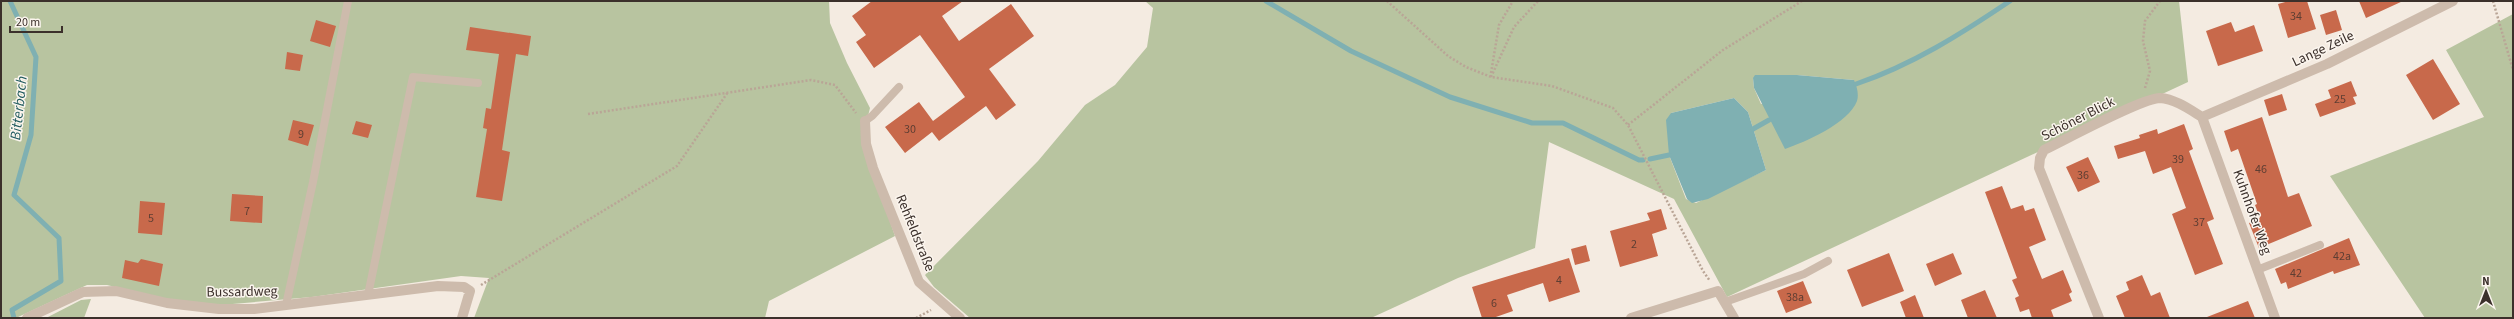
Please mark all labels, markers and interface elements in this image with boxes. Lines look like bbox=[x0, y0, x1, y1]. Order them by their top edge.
scale bar bbox=[10, 8, 62, 34]
house number: 34 bbox=[2290, 8, 2302, 25]
text: 20 m bbox=[16, 14, 40, 31]
street label: Lange Zeile bbox=[2289, 26, 2357, 72]
water label: Bitterbach bbox=[5, 75, 33, 141]
house number: 25 bbox=[2334, 91, 2346, 108]
street label: Schöner Blick bbox=[2038, 92, 2118, 146]
house number: 30 bbox=[904, 121, 916, 138]
house number: 9 bbox=[298, 126, 304, 143]
house number: 39 bbox=[2172, 151, 2184, 168]
house number: 46 bbox=[2255, 161, 2267, 178]
house number: 36 bbox=[2077, 167, 2089, 184]
street label: Kuhnhofer Weg bbox=[2227, 167, 2277, 257]
street label: Rehfeldstraße bbox=[890, 191, 940, 275]
house number: 7 bbox=[244, 203, 250, 220]
house number: 5 bbox=[148, 210, 154, 227]
house number: 37 bbox=[2193, 214, 2205, 231]
house number: 2 bbox=[1631, 236, 1637, 253]
house number: 42a bbox=[2333, 248, 2351, 265]
house number: 42 bbox=[2290, 265, 2302, 282]
north arrow bbox=[2466, 271, 2506, 311]
house number: 4 bbox=[1556, 272, 1562, 289]
text: N bbox=[2482, 274, 2490, 289]
street label: Bussardweg bbox=[206, 281, 278, 303]
house number: 38a bbox=[1786, 289, 1804, 306]
house number: 6 bbox=[1491, 295, 1497, 312]

